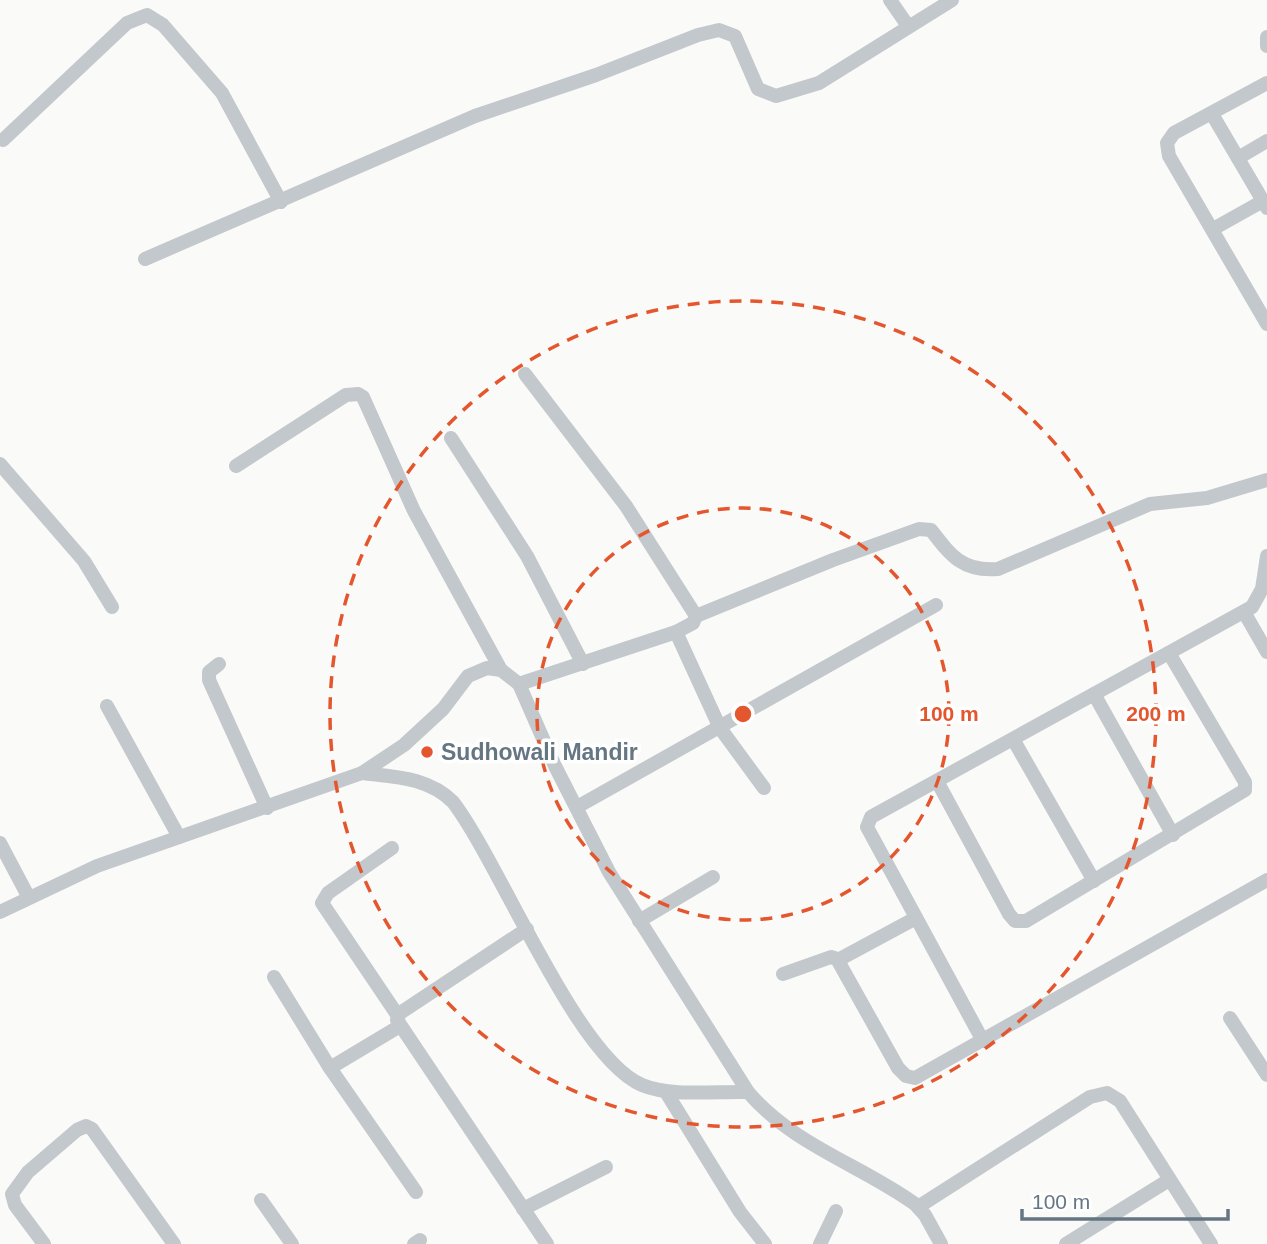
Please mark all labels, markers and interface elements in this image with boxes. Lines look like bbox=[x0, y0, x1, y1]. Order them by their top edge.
centre of rings bbox=[731, 702, 755, 726]
text: 100 m bbox=[919, 702, 979, 725]
text: 200 m bbox=[1126, 702, 1186, 725]
place label: Sudhowali Mandir bbox=[441, 739, 638, 765]
marker: Sudhowali Mandir bbox=[419, 744, 435, 760]
scale bar bbox=[1022, 1178, 1228, 1222]
text: 100 m bbox=[1032, 1190, 1090, 1213]

